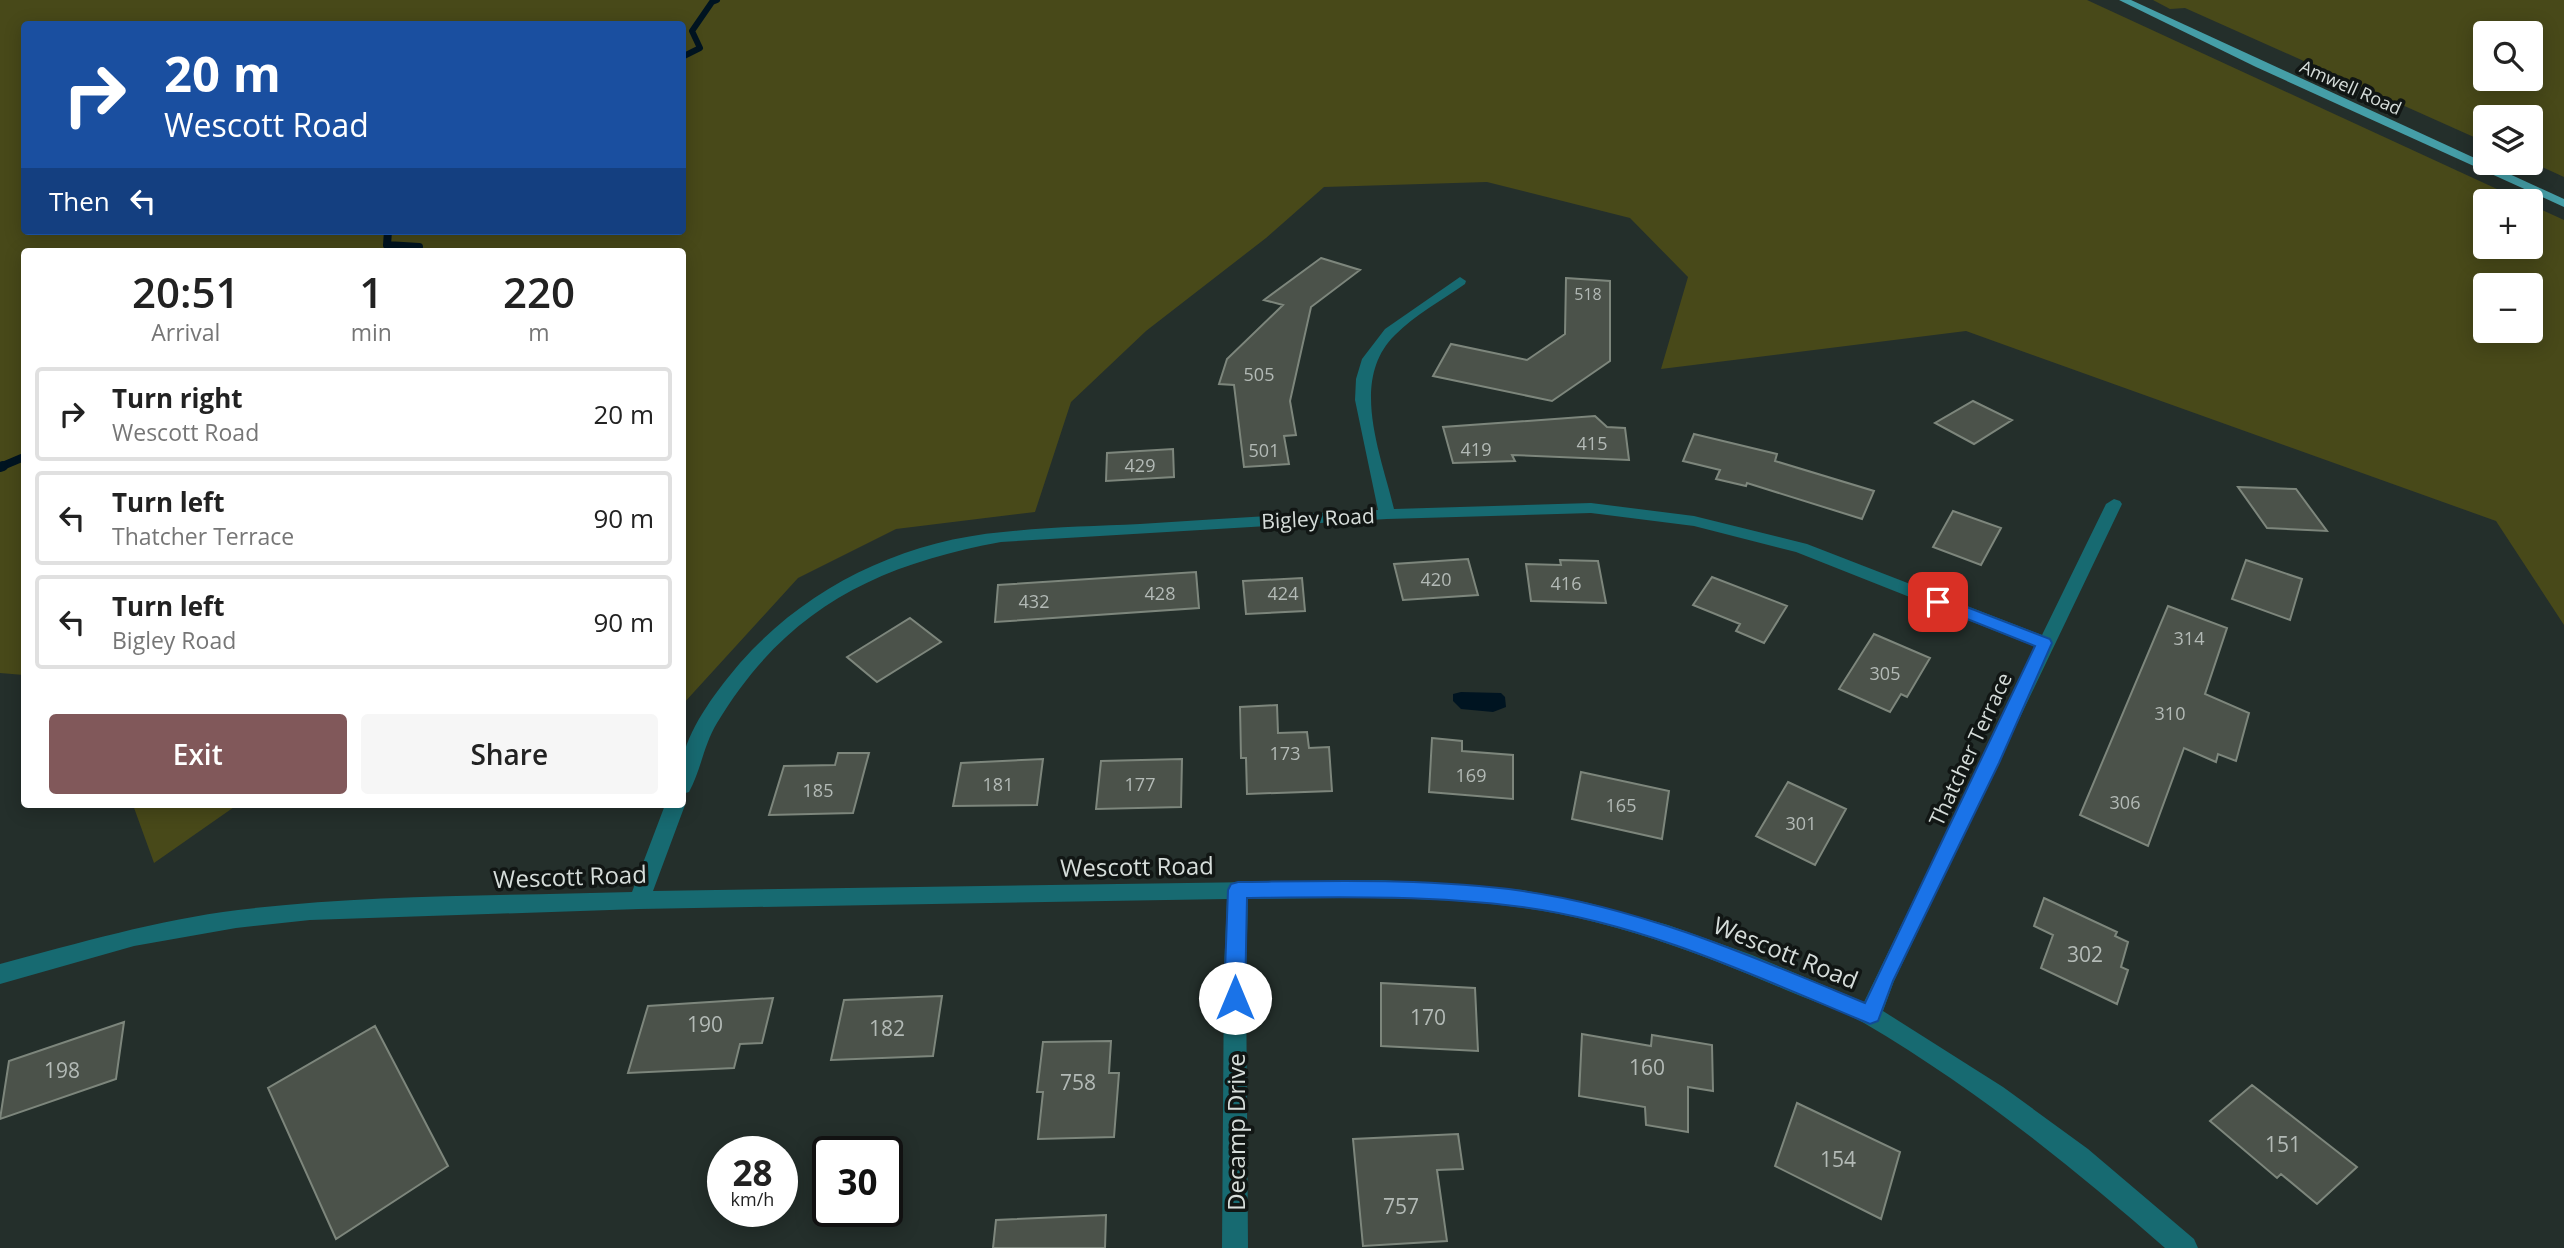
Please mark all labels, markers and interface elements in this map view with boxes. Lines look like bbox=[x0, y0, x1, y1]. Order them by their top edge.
map controls bbox=[2473, 21, 2543, 343]
button: search bbox=[2473, 21, 2543, 91]
text: 20 m bbox=[164, 40, 281, 106]
icon: right bbox=[49, 49, 140, 140]
street label: Amwell Road bbox=[2296, 54, 2406, 120]
text: Wescott Road bbox=[164, 103, 369, 146]
button: layers bbox=[2473, 105, 2543, 175]
icon: left bbox=[124, 182, 162, 220]
text: Then bbox=[49, 183, 110, 219]
button: + bbox=[2473, 189, 2543, 259]
text: 20:51 bbox=[132, 263, 240, 320]
text: 1 bbox=[359, 263, 383, 320]
text: 220 bbox=[503, 263, 575, 320]
button: − bbox=[2473, 273, 2543, 343]
house number: 518 bbox=[1574, 283, 1602, 305]
text: Arrival bbox=[151, 316, 220, 348]
text: min bbox=[351, 316, 392, 348]
text: m bbox=[528, 316, 550, 348]
house number: 505 bbox=[1244, 362, 1274, 386]
text: Turn right bbox=[112, 380, 243, 416]
icon: right bbox=[53, 395, 91, 433]
text: 20 m bbox=[593, 396, 654, 432]
text: Wescott Road bbox=[112, 416, 259, 448]
house number: 415 bbox=[1577, 431, 1607, 455]
house number: 419 bbox=[1461, 437, 1491, 461]
house number: 501 bbox=[1249, 438, 1279, 462]
house number: 429 bbox=[1125, 453, 1155, 477]
text: Turn left bbox=[112, 484, 224, 520]
icon: left bbox=[53, 499, 91, 537]
text: 90 m bbox=[593, 500, 654, 536]
street label: Bigley Road bbox=[1261, 501, 1375, 535]
text: Thatcher Terrace bbox=[112, 520, 294, 552]
house number: 420 bbox=[1421, 567, 1451, 591]
house number: 416 bbox=[1551, 571, 1581, 595]
pin bbox=[1908, 572, 1968, 632]
house number: 428 bbox=[1145, 581, 1175, 605]
house number: 424 bbox=[1268, 581, 1298, 605]
icon: arrive bbox=[1919, 583, 1957, 621]
text: Turn left bbox=[112, 588, 224, 624]
house number: 432 bbox=[1019, 589, 1049, 613]
icon: left bbox=[53, 603, 91, 641]
text: 90 m bbox=[593, 604, 654, 640]
text: Bigley Road bbox=[112, 624, 236, 656]
house number: 314 bbox=[2174, 626, 2204, 650]
house number: 305 bbox=[1870, 661, 1900, 685]
street label: Thatcher Terrace bbox=[1922, 668, 2018, 830]
house number: 310 bbox=[2155, 701, 2185, 725]
button: Exit bbox=[49, 714, 347, 794]
button: Share bbox=[361, 714, 658, 794]
house number: 173 bbox=[1270, 741, 1300, 765]
house number: 169 bbox=[1456, 763, 1486, 787]
house number: 181 bbox=[983, 772, 1013, 796]
house number: 177 bbox=[1125, 772, 1155, 796]
house number: 185 bbox=[803, 778, 833, 802]
house number: 306 bbox=[2110, 790, 2140, 814]
house number: 165 bbox=[1606, 793, 1636, 817]
house number: 301 bbox=[1786, 811, 1816, 835]
street label: Wescott Road bbox=[1060, 848, 1214, 884]
street label: Wescott Road bbox=[493, 857, 647, 895]
street label: Wescott Road bbox=[1709, 908, 1863, 996]
house number: 302 bbox=[2067, 940, 2103, 968]
position arrow bbox=[1198, 961, 1272, 1035]
house number: 170 bbox=[1410, 1003, 1446, 1031]
house number: 190 bbox=[687, 1010, 723, 1038]
house number: 182 bbox=[869, 1014, 905, 1042]
street label: Decamp Drive bbox=[1219, 1053, 1252, 1211]
house number: 160 bbox=[1629, 1053, 1665, 1081]
house number: 198 bbox=[44, 1056, 80, 1084]
house number: 758 bbox=[1060, 1068, 1096, 1096]
house number: 151 bbox=[2265, 1130, 2301, 1158]
speed limit sign: 30 bbox=[812, 1136, 903, 1227]
house number: 154 bbox=[1820, 1145, 1856, 1173]
text: 28 bbox=[732, 1149, 773, 1196]
text: km/h bbox=[731, 1187, 774, 1211]
house number: 757 bbox=[1383, 1192, 1419, 1220]

